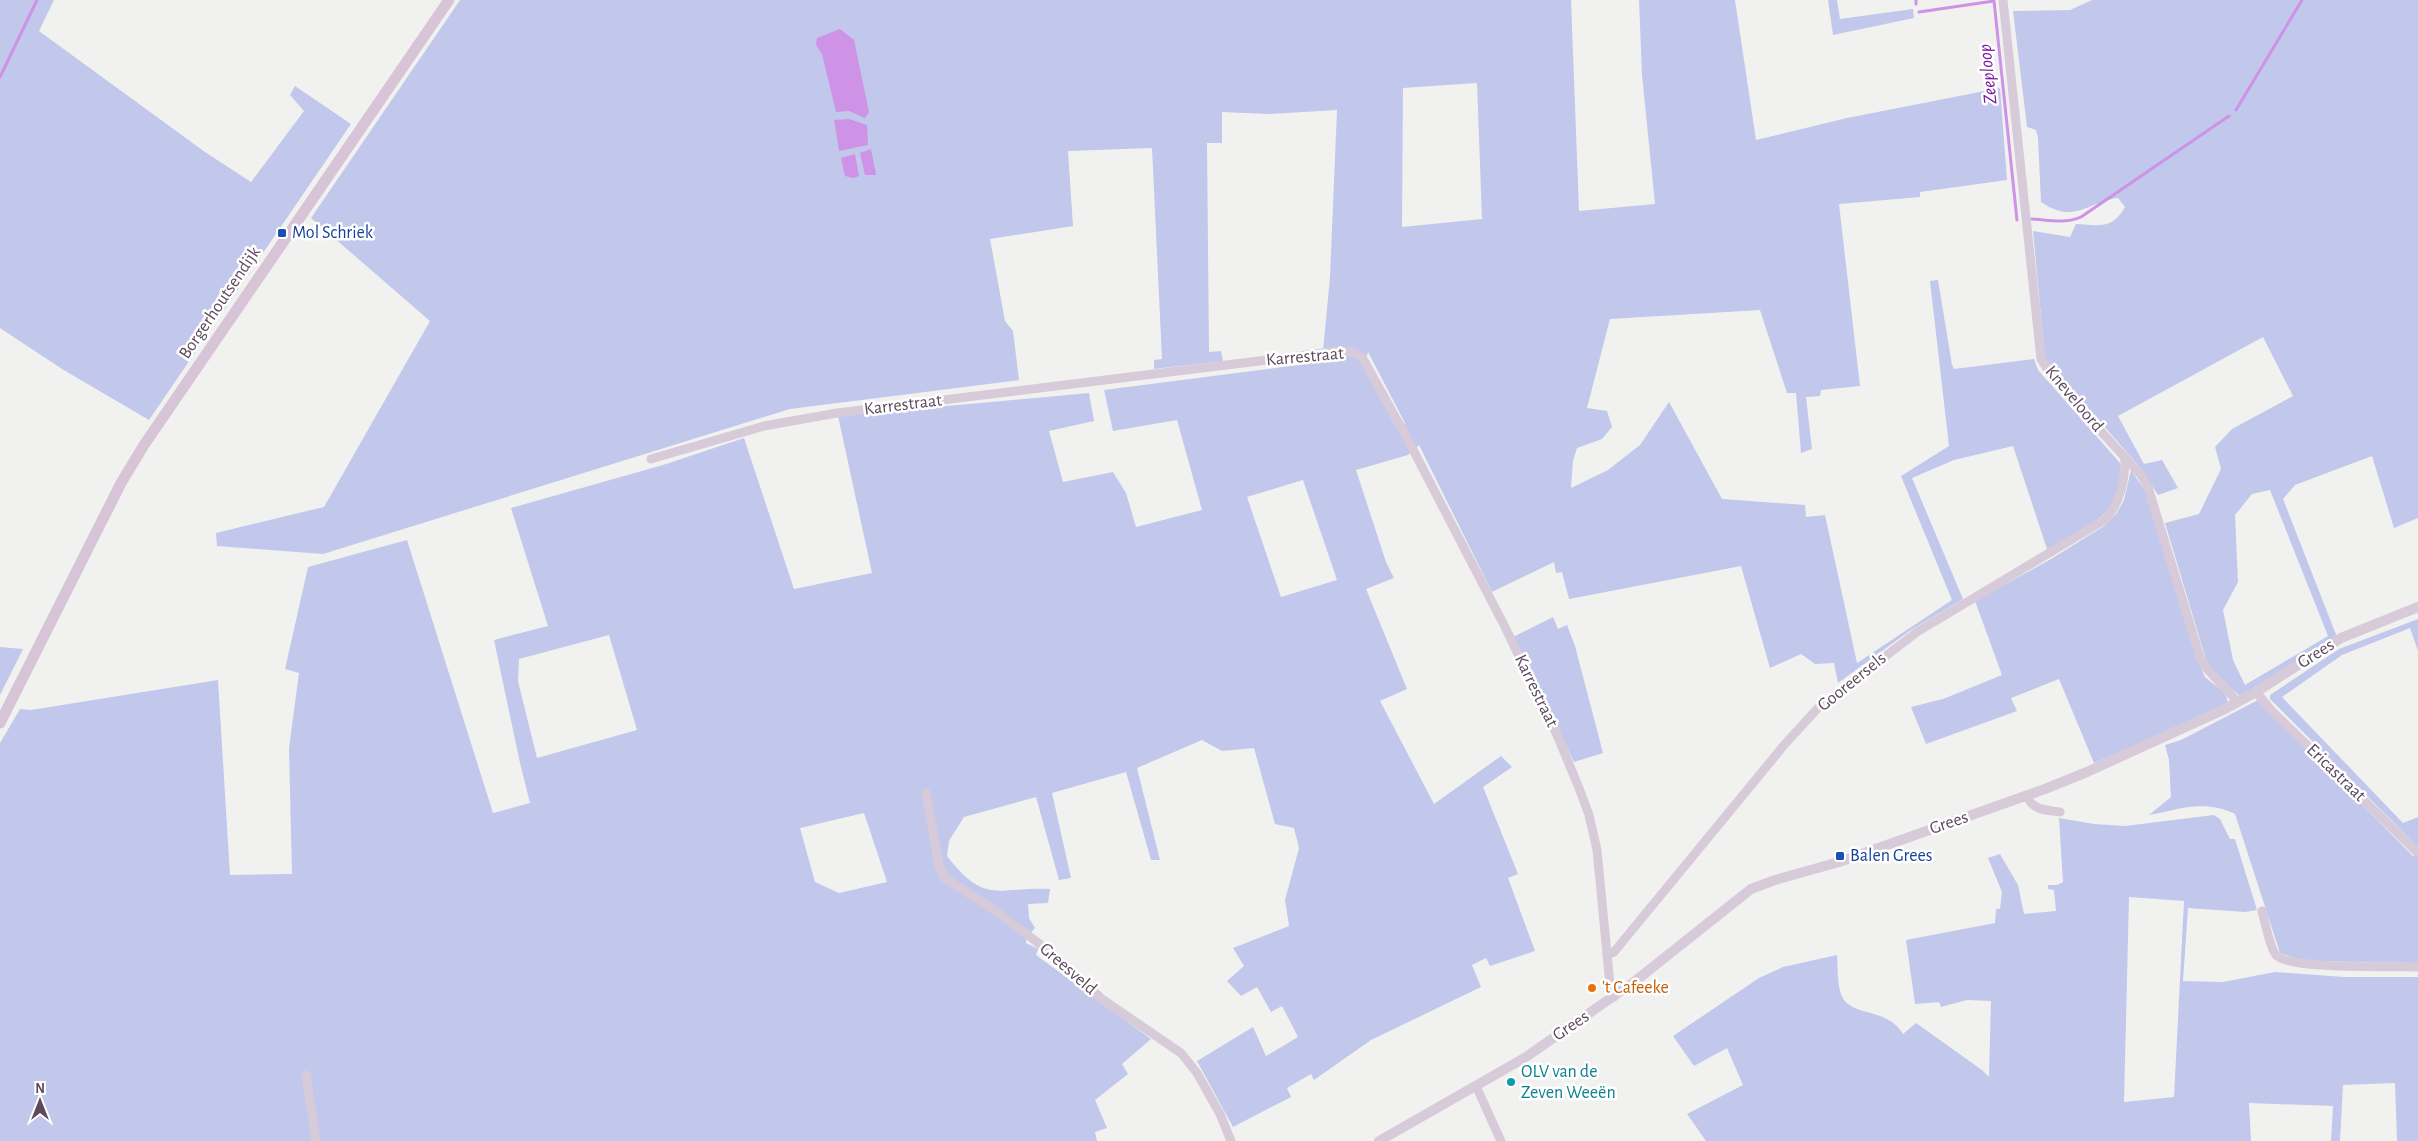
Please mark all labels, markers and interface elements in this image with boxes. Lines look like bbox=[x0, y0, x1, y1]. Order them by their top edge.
water label: Zeeploop bbox=[1975, 43, 2001, 105]
place label: Mol Schriek bbox=[292, 224, 374, 242]
marker: Mol Schriek bbox=[276, 227, 288, 239]
street label: Borgerhoutsendijk bbox=[176, 243, 264, 362]
street label: Karrestraat bbox=[1265, 345, 1345, 369]
street label: Kneveloord bbox=[2041, 363, 2107, 435]
street label: Karrestraat bbox=[863, 391, 943, 419]
street label: Grees bbox=[2294, 636, 2338, 672]
street label: Gooreersels bbox=[1814, 649, 1890, 715]
street label: Karrestraat bbox=[1511, 652, 1561, 730]
street label: Ericastraat bbox=[2303, 741, 2369, 805]
street label: Grees bbox=[1927, 808, 1971, 838]
place label: Balen Grees bbox=[1850, 847, 1932, 865]
marker: Balen Grees bbox=[1834, 850, 1846, 862]
street label: Greesveld bbox=[1036, 940, 1100, 998]
place label: 't Cafeeke bbox=[1602, 979, 1669, 997]
marker: 't Cafeeke bbox=[1586, 982, 1598, 994]
street label: Grees bbox=[1550, 1007, 1592, 1045]
place label: OLV van de Zeven Weeën bbox=[1521, 1063, 1616, 1102]
north arrow bbox=[15, 1076, 65, 1126]
marker: OLV van de Zeven Weeën bbox=[1505, 1076, 1517, 1088]
text: N bbox=[35, 1082, 45, 1096]

